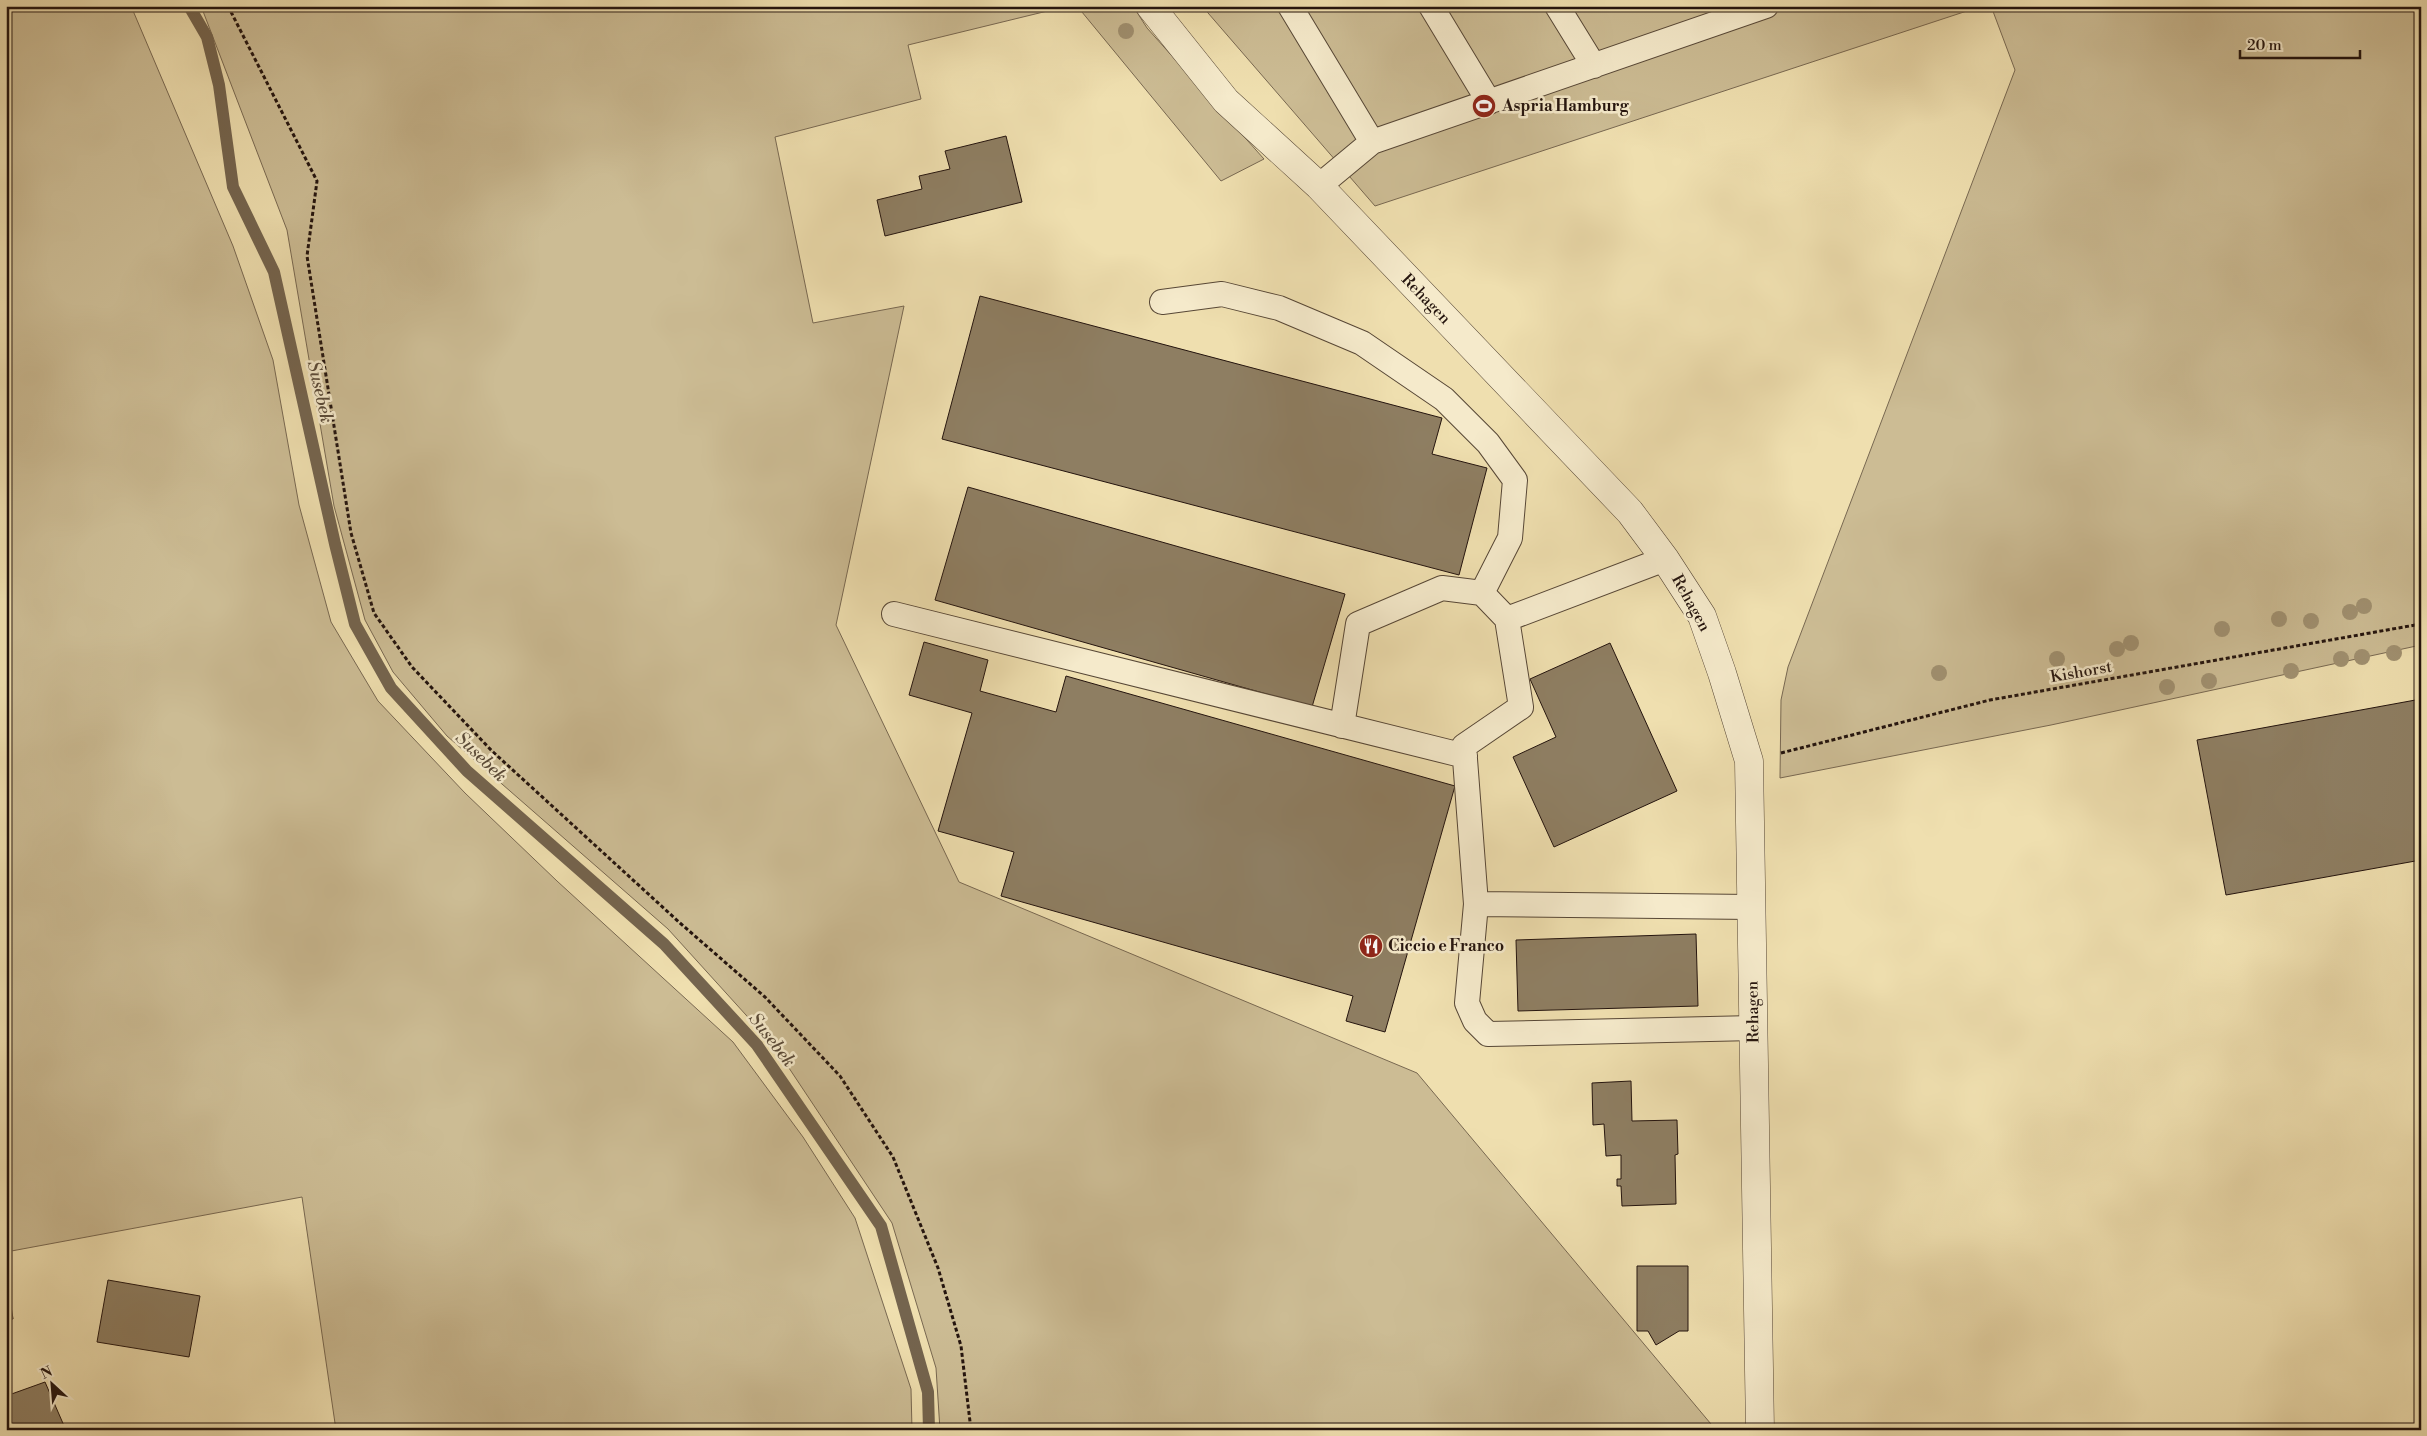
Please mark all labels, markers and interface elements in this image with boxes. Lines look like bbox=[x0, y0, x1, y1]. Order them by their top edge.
scale bar bbox=[2240, 28, 2360, 60]
text: 20 m bbox=[2247, 36, 2282, 55]
sports icon: Aspria Hamburg bbox=[1471, 93, 1497, 119]
place label: Aspria Hamburg bbox=[1501, 96, 1629, 116]
street label: Rehagen bbox=[1397, 270, 1455, 329]
water label: Susebek bbox=[302, 359, 338, 425]
street label: Rehagen bbox=[1667, 571, 1715, 636]
street label: Kishorst bbox=[2049, 657, 2114, 687]
water label: Susebek bbox=[450, 727, 512, 787]
restaurant icon: Ciccio e Franco bbox=[1358, 933, 1384, 959]
place label: Ciccio e Franco bbox=[1388, 936, 1504, 956]
street label: Rehagen bbox=[1742, 980, 1764, 1043]
water label: Susebek bbox=[744, 1008, 800, 1072]
north arrow bbox=[28, 1358, 78, 1408]
text: N bbox=[38, 1363, 56, 1384]

